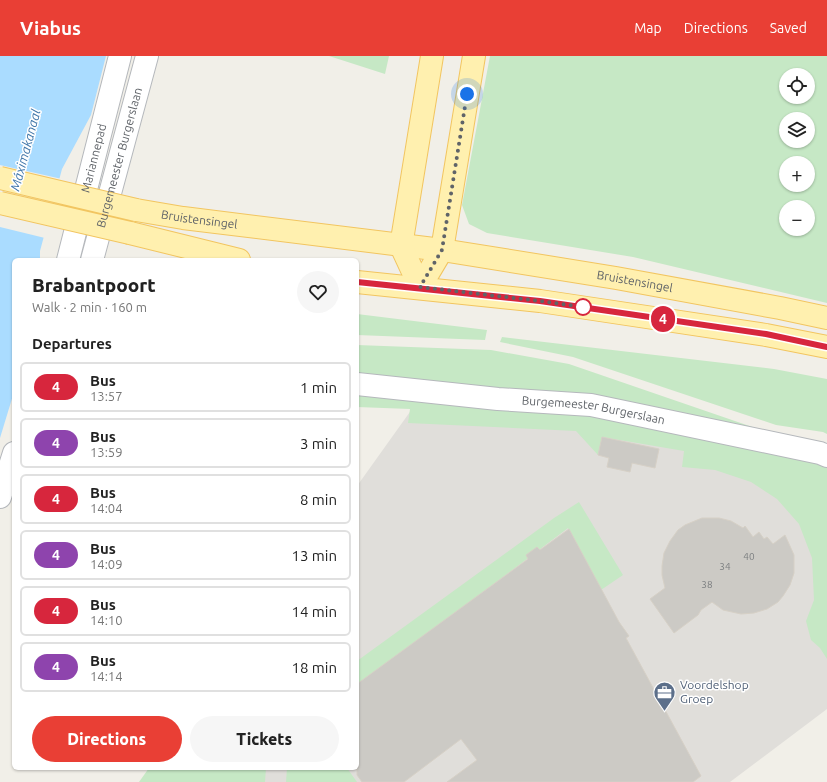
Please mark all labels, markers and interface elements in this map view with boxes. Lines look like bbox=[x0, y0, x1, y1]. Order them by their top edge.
text: Viabus bbox=[20, 17, 81, 39]
text: Map bbox=[634, 20, 662, 36]
text: Directions bbox=[684, 20, 748, 36]
text: Saved bbox=[770, 20, 807, 36]
map controls bbox=[779, 68, 815, 236]
button: locate bbox=[779, 68, 815, 104]
your location bbox=[457, 84, 477, 104]
street label: Burgemeester Burgerslaan bbox=[94, 86, 144, 229]
water label: Máximakanaal bbox=[7, 107, 43, 192]
button: layers bbox=[779, 112, 815, 148]
street label: Mariannepad bbox=[78, 122, 108, 194]
button: + bbox=[779, 156, 815, 192]
button: − bbox=[779, 200, 815, 236]
street label: Bruistensingel bbox=[160, 207, 238, 231]
street label: Bruistensingel bbox=[596, 268, 674, 294]
button: heart bbox=[297, 271, 339, 313]
text: Brabantpoort bbox=[32, 274, 156, 296]
unlabelled marker bbox=[574, 298, 592, 316]
text: Walk · 2 min · 160 m bbox=[32, 300, 147, 314]
line badge: 4 bbox=[650, 306, 676, 332]
text: 4 bbox=[659, 311, 667, 327]
text: Departures bbox=[32, 335, 112, 352]
text: Bus bbox=[90, 372, 116, 389]
text: 4 bbox=[52, 379, 60, 395]
text: 1 min bbox=[300, 379, 337, 396]
text: 13:57 bbox=[90, 389, 123, 403]
street label: Burgemeester Burgerslaan bbox=[521, 394, 666, 426]
text: Bus bbox=[90, 428, 116, 445]
text: 4 bbox=[52, 435, 60, 451]
text: 3 min bbox=[300, 435, 337, 452]
text: 13:59 bbox=[90, 445, 123, 459]
text: Bus bbox=[90, 484, 116, 501]
text: 4 bbox=[52, 491, 60, 507]
text: 8 min bbox=[300, 491, 337, 508]
text: 14:04 bbox=[90, 501, 123, 515]
text: Bus bbox=[90, 540, 116, 557]
text: 4 bbox=[52, 547, 60, 563]
text: 13 min bbox=[291, 547, 337, 564]
house number: 40 bbox=[743, 551, 755, 562]
text: 14:09 bbox=[90, 557, 123, 571]
house number: 34 bbox=[719, 561, 731, 572]
house number: 38 bbox=[701, 579, 713, 590]
text: Bus bbox=[90, 596, 116, 613]
text: 4 bbox=[52, 603, 60, 619]
text: 14 min bbox=[291, 603, 337, 620]
text: 14:10 bbox=[90, 613, 123, 627]
text: Bus bbox=[90, 652, 116, 669]
text: 4 bbox=[52, 659, 60, 675]
text: 18 min bbox=[291, 659, 337, 676]
text: 14:14 bbox=[90, 669, 123, 683]
place label: Voordelshop Groep bbox=[680, 678, 749, 705]
office icon: Voordelshop Groep bbox=[651, 679, 677, 712]
button: Directions bbox=[32, 716, 182, 762]
button: Tickets bbox=[190, 716, 339, 762]

